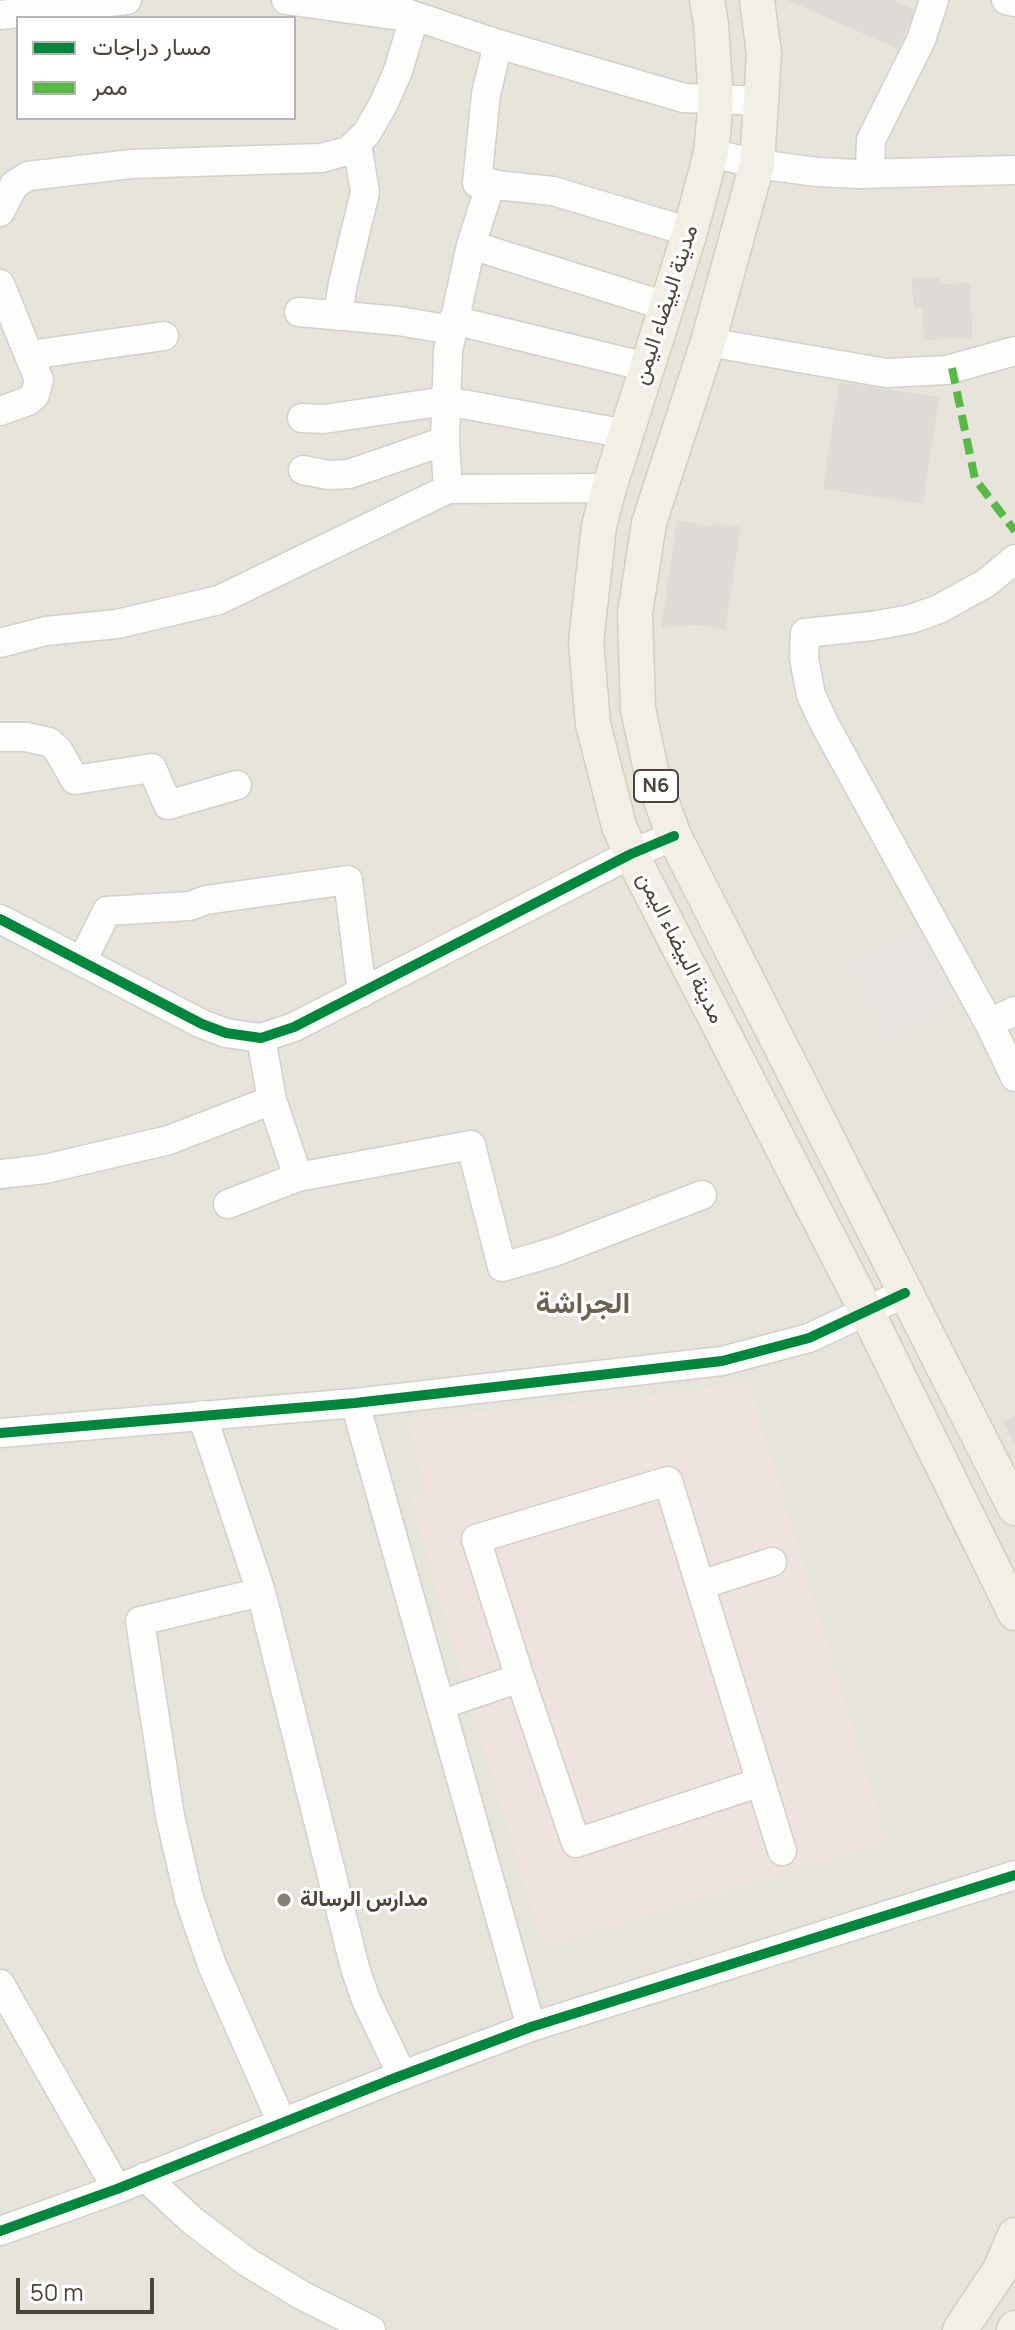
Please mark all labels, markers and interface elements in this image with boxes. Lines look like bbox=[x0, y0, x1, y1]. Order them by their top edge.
legend bbox=[16, 16, 296, 120]
text: مسار دراجات bbox=[92, 29, 211, 62]
text: ممر bbox=[92, 69, 128, 102]
street label: مدينة البيضاء اليمن bbox=[628, 222, 704, 388]
road number: N6 bbox=[634, 770, 678, 802]
street label: مدينة البيضاء اليمن bbox=[630, 868, 730, 1028]
district label: الجراشة bbox=[536, 1287, 630, 1323]
place label: مدارس الرسالة bbox=[300, 1887, 428, 1913]
marker: مدارس الرسالة bbox=[275, 1891, 293, 1909]
scale bar bbox=[20, 2262, 158, 2312]
text: 50 m bbox=[30, 2275, 84, 2308]

